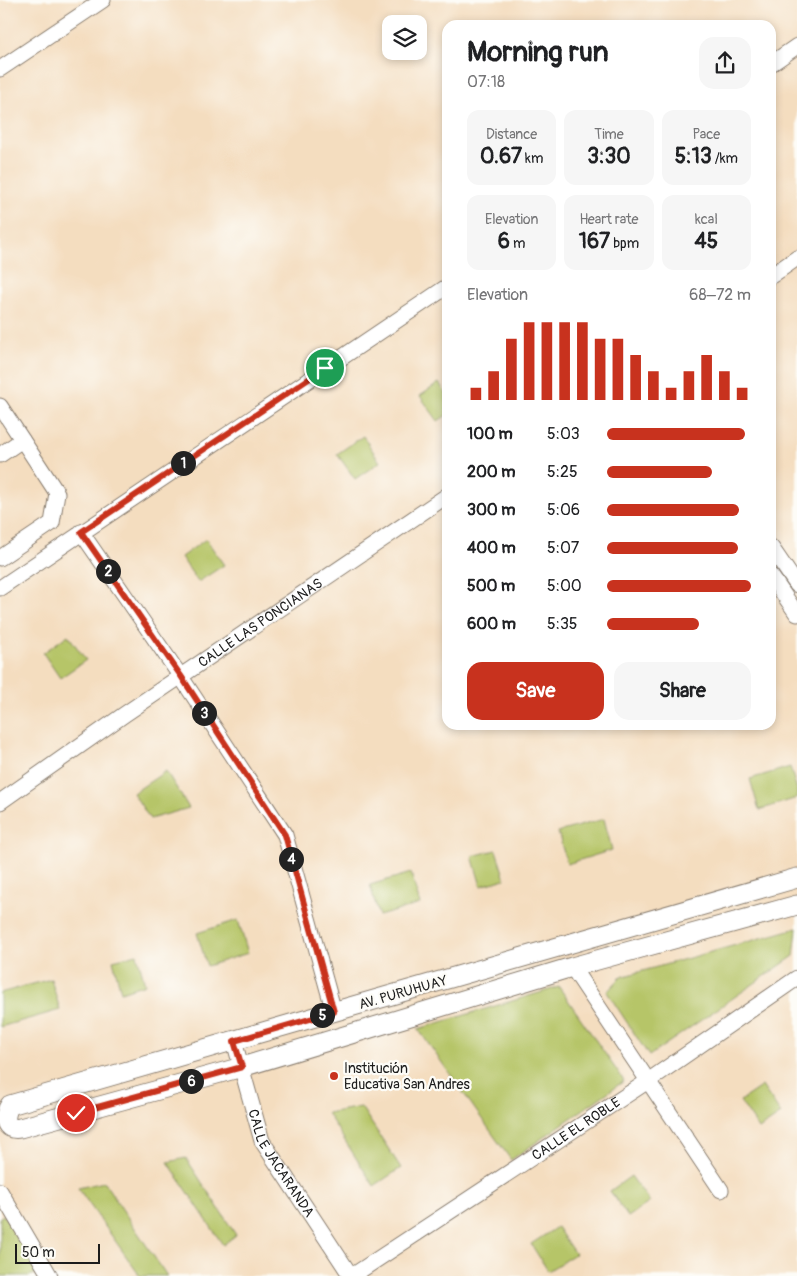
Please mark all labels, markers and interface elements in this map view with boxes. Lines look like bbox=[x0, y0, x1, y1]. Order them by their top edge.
map controls bbox=[382, 15, 427, 60]
button: layers bbox=[382, 15, 427, 60]
text: Morning run bbox=[467, 35, 609, 70]
button: share bbox=[699, 37, 751, 89]
text: 07:18 bbox=[467, 72, 505, 92]
text: Distance bbox=[486, 126, 537, 143]
text: Time bbox=[594, 126, 624, 143]
text: Pace bbox=[692, 126, 720, 143]
text: 0.67 bbox=[480, 143, 522, 170]
text: 3:30 bbox=[587, 143, 631, 170]
text: 5:13 bbox=[675, 143, 712, 170]
text: km bbox=[522, 150, 543, 167]
text: /km bbox=[712, 150, 738, 167]
text: Elevation bbox=[485, 211, 538, 228]
text: Heart rate bbox=[579, 211, 639, 228]
text: kcal bbox=[695, 211, 718, 228]
text: 6 bbox=[498, 228, 510, 255]
text: 167 bbox=[579, 228, 610, 255]
text: 45 bbox=[695, 228, 718, 255]
text: m bbox=[510, 235, 526, 252]
text: bpm bbox=[610, 235, 639, 252]
text: Elevation bbox=[467, 285, 528, 305]
text: 68–72 m bbox=[689, 285, 751, 305]
pin bbox=[304, 347, 346, 389]
icon: arrive bbox=[311, 354, 339, 382]
text: 100 m bbox=[467, 424, 513, 444]
text: 5:03 bbox=[547, 424, 580, 444]
pin: 1 bbox=[170, 450, 196, 476]
text: 1 bbox=[181, 455, 186, 472]
text: 200 m bbox=[467, 462, 515, 482]
text: 5:25 bbox=[547, 462, 578, 482]
text: 300 m bbox=[467, 500, 515, 520]
text: 5:06 bbox=[547, 500, 580, 520]
text: 400 m bbox=[467, 538, 516, 558]
text: 5:07 bbox=[547, 538, 579, 558]
pin: 2 bbox=[96, 558, 120, 584]
text: 2 bbox=[105, 563, 112, 580]
street label: CALLE LAS PONCIANAS bbox=[195, 575, 326, 671]
text: 500 m bbox=[467, 576, 515, 596]
text: 5:00 bbox=[547, 576, 582, 596]
text: 600 m bbox=[467, 614, 516, 634]
text: 5:35 bbox=[547, 614, 578, 634]
button: Save bbox=[467, 662, 604, 720]
button: Share bbox=[614, 662, 751, 720]
pin: 3 bbox=[192, 700, 216, 726]
text: 3 bbox=[201, 705, 208, 722]
pin: 4 bbox=[278, 846, 304, 872]
text: 4 bbox=[287, 851, 296, 868]
street label: AV. PURUHUAY bbox=[357, 972, 449, 1013]
pin: 5 bbox=[310, 1002, 334, 1028]
text: 5 bbox=[319, 1007, 326, 1024]
place label: Institución Educativa San Andres bbox=[344, 1060, 470, 1093]
pin: 6 bbox=[178, 1068, 204, 1094]
marker: Institución Educativa San Andres bbox=[328, 1070, 340, 1082]
text: 6 bbox=[187, 1073, 196, 1090]
pin bbox=[55, 1092, 97, 1134]
street label: CALLE EL ROBLE bbox=[529, 1094, 623, 1164]
icon: check bbox=[62, 1099, 90, 1127]
street label: CALLE JACARANDA bbox=[244, 1107, 318, 1220]
scale bar bbox=[15, 1241, 100, 1264]
text: 50 m bbox=[22, 1244, 55, 1261]

